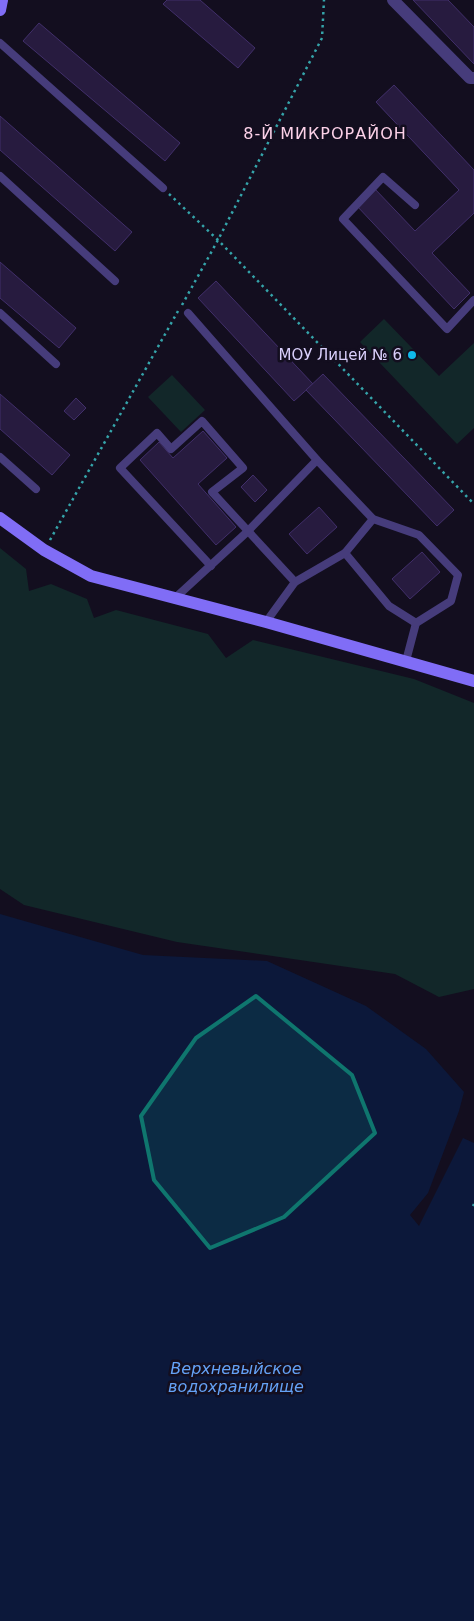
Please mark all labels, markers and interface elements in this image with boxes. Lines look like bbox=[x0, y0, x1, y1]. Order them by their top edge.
district label: 8-Й МИКРОРАЙОН bbox=[243, 124, 407, 143]
place label: МОУ Лицей № 6 bbox=[278, 346, 402, 364]
marker: МОУ Лицей № 6 bbox=[406, 349, 418, 361]
water label: Верхневыйское водохранилище bbox=[168, 1359, 304, 1396]

